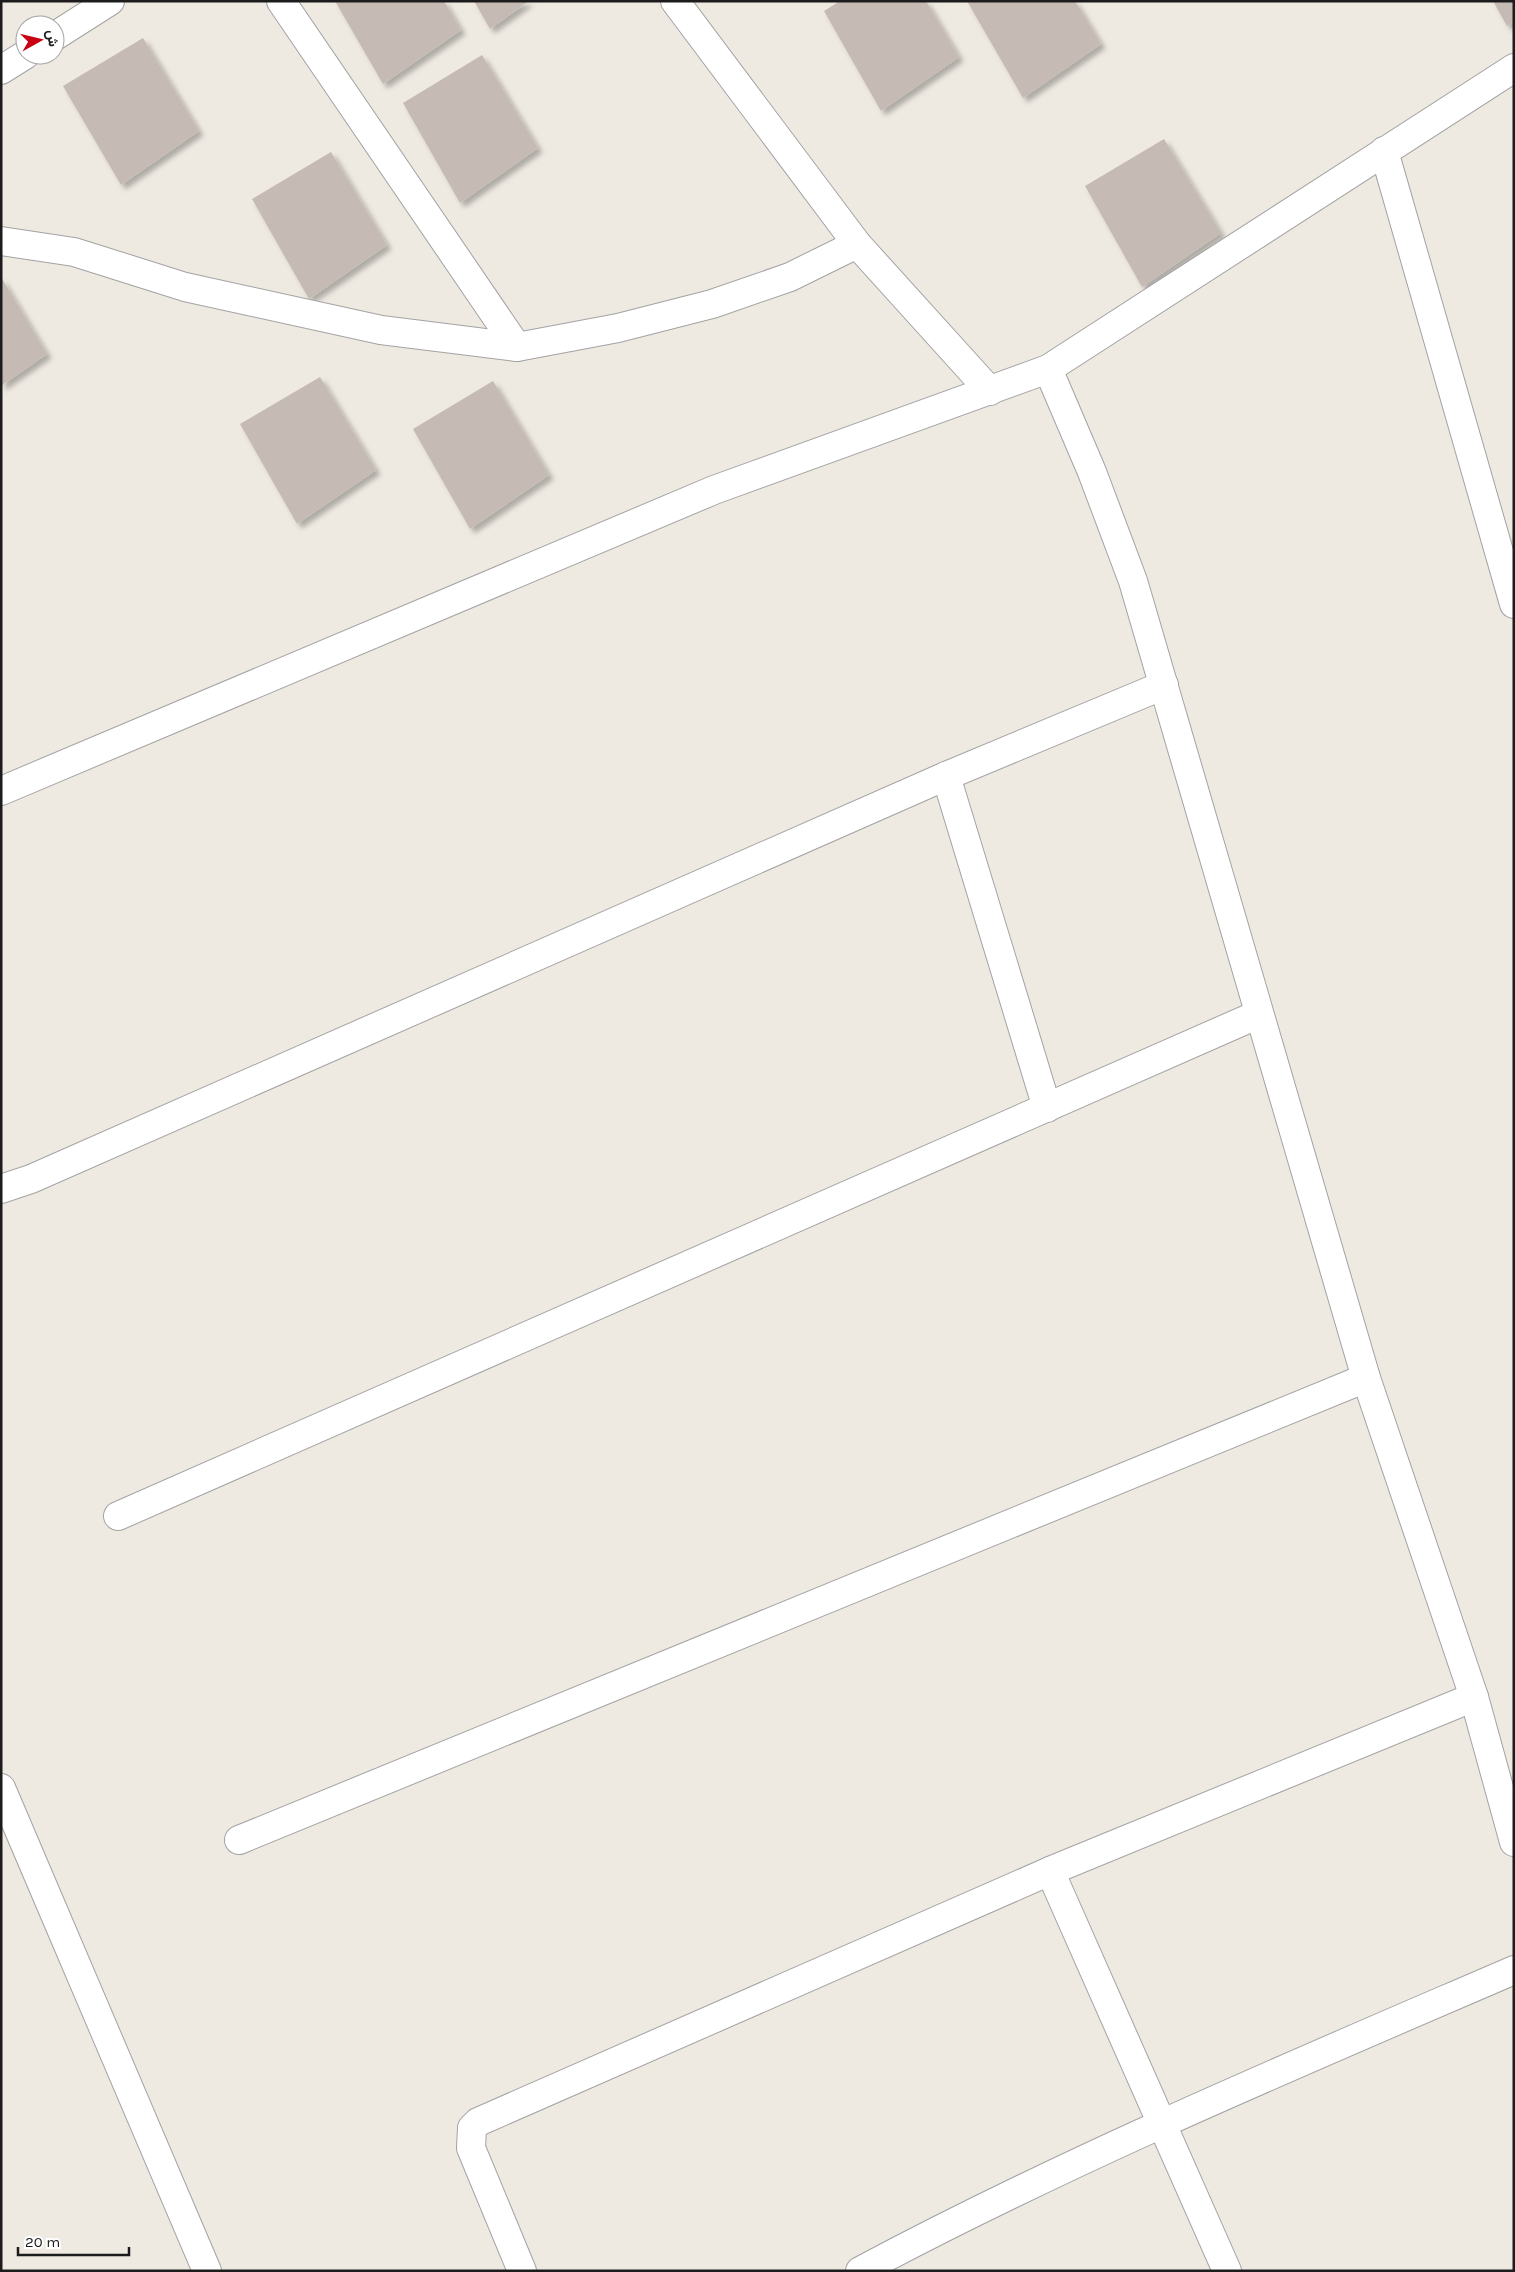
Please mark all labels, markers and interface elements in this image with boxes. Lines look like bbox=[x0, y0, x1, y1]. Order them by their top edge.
north arrow bbox=[15, 15, 65, 65]
text: ش bbox=[43, 29, 62, 48]
scale bar bbox=[18, 2224, 129, 2256]
text: 20 m bbox=[25, 2233, 60, 2251]

